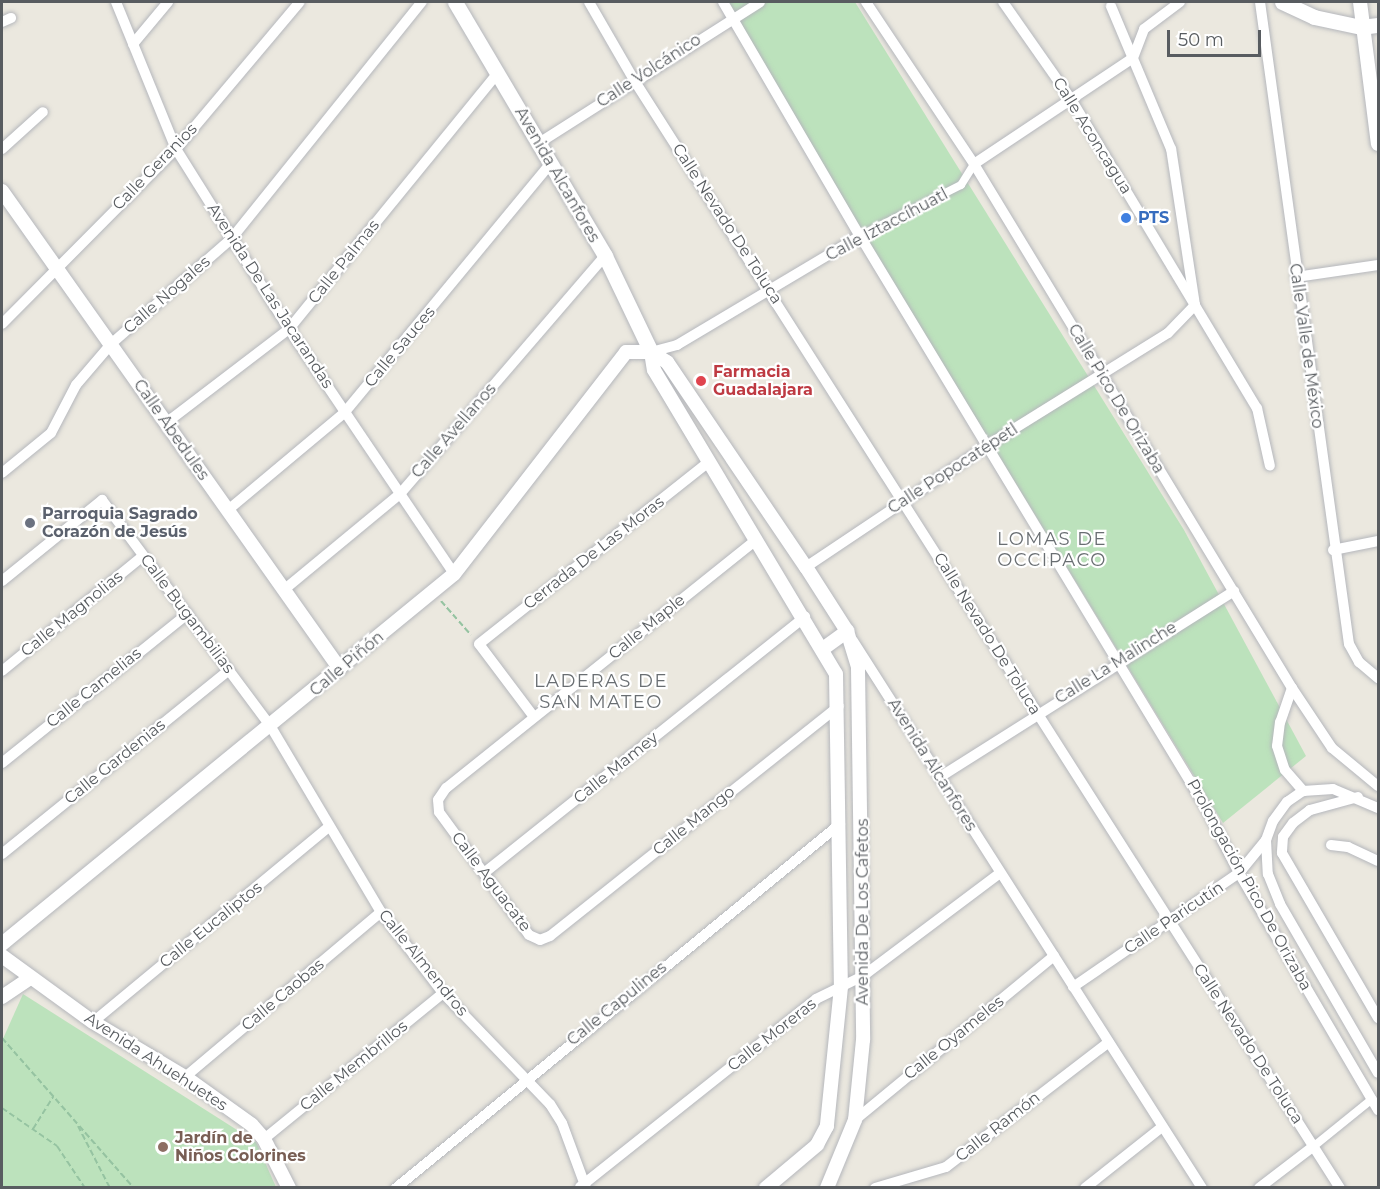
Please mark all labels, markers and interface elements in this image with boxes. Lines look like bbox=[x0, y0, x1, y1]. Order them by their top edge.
scale bar bbox=[1170, 18, 1264, 56]
text: 50 m bbox=[1178, 29, 1224, 51]
street label: Calle Volcánico bbox=[593, 30, 705, 112]
street label: Calle Aconcagua bbox=[1048, 74, 1136, 198]
street label: Avenida Alcanfores bbox=[510, 104, 604, 246]
street label: Calle Geranios bbox=[109, 120, 201, 214]
street label: Calle Nevado De Toluca bbox=[668, 140, 786, 308]
street label: Calle Iztaccíhuatl bbox=[823, 185, 951, 265]
street label: Avenida De Las Jacarandas bbox=[203, 200, 337, 392]
place label: PTS bbox=[1138, 208, 1169, 228]
marker: PTS bbox=[1119, 211, 1133, 225]
street label: Calle Palmas bbox=[304, 216, 384, 308]
street label: Calle Nogales bbox=[120, 252, 214, 338]
street label: Calle Valle de México bbox=[1285, 262, 1327, 430]
street label: Calle Sauces bbox=[361, 303, 439, 391]
street label: Calle Pico De Orizaba bbox=[1064, 321, 1168, 477]
place label: Farmacia Guadalajara bbox=[713, 362, 813, 400]
marker: Farmacia Guadalajara bbox=[694, 374, 708, 388]
street label: Calle Abedules bbox=[129, 376, 213, 484]
street label: Calle Avellanos bbox=[408, 380, 500, 482]
street label: Calle Popocatépetl bbox=[884, 420, 1022, 518]
street label: Cerrada De Las Moras bbox=[520, 492, 668, 614]
place label: Parroquia Sagrado Corazón de Jesús bbox=[42, 504, 198, 542]
marker: Parroquia Sagrado Corazón de Jesús bbox=[23, 516, 37, 530]
district label: LOMAS DE OCCIPACO bbox=[997, 529, 1107, 572]
street label: Calle Nevado De Toluca bbox=[929, 549, 1045, 719]
street label: Calle Bugambilias bbox=[136, 551, 238, 677]
street label: Calle Magnolias bbox=[17, 567, 127, 661]
street label: Calle Maple bbox=[605, 590, 689, 664]
street label: Calle La Malinche bbox=[1052, 618, 1180, 708]
street label: Calle Piñón bbox=[306, 628, 388, 700]
street label: Calle Camelias bbox=[43, 644, 145, 732]
district label: LADERAS DE SAN MATEO bbox=[534, 671, 668, 714]
street label: Avenida Alcanfores bbox=[883, 695, 981, 835]
street label: Calle Gardenias bbox=[61, 716, 169, 808]
street label: Calle Mamey bbox=[570, 728, 662, 808]
street label: Prolongación Pico De Orizaba bbox=[1183, 776, 1315, 994]
street label: Calle Mango bbox=[649, 782, 739, 860]
street label: Avenida De Los Cafetos bbox=[853, 819, 873, 1005]
street label: Calle Aguacate bbox=[447, 828, 535, 936]
street label: Calle Eucaliptos bbox=[156, 878, 266, 972]
street label: Calle Paricutín bbox=[1121, 878, 1227, 958]
street label: Calle Almendros bbox=[374, 906, 472, 1020]
street label: Calle Caobas bbox=[238, 955, 328, 1035]
street label: Calle Capulines bbox=[563, 958, 671, 1050]
street label: Calle Nevado De Toluca bbox=[1189, 960, 1307, 1128]
street label: Calle Oyameles bbox=[900, 992, 1008, 1084]
street label: Calle Moreras bbox=[724, 994, 820, 1076]
street label: Avenida Ahuehuetes bbox=[81, 1009, 231, 1115]
street label: Calle Membrillos bbox=[296, 1017, 412, 1115]
street label: Calle Ramón bbox=[952, 1088, 1044, 1166]
place label: Jardín de Niños Colorines bbox=[175, 1128, 306, 1166]
marker: Jardín de Niños Colorines bbox=[156, 1140, 170, 1154]

